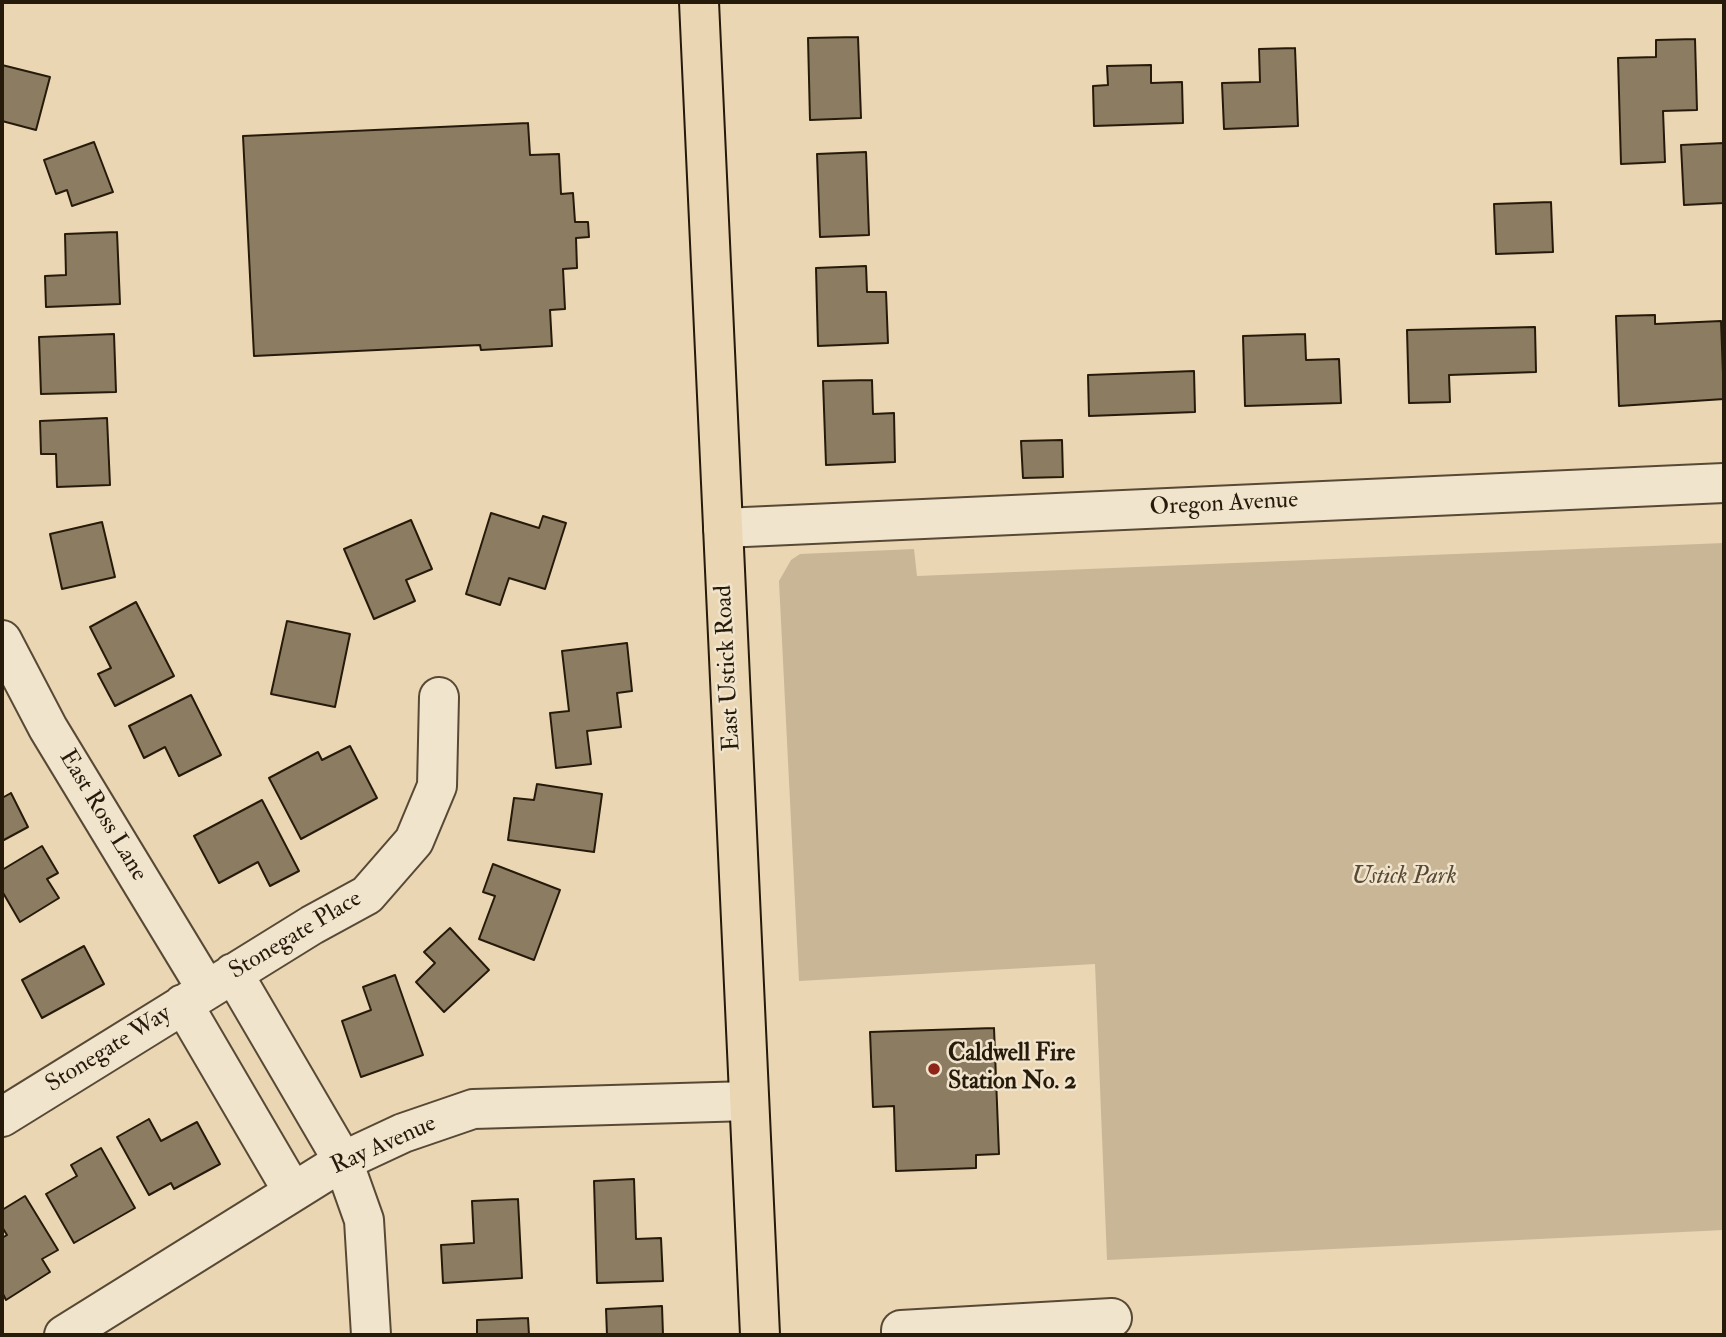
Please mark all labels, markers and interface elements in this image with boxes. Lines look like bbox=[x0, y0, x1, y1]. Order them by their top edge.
street label: Oregon Avenue bbox=[1149, 487, 1299, 523]
street label: East Ustick Road bbox=[710, 584, 748, 752]
street label: East Ross Lane bbox=[52, 745, 152, 887]
park label: Ustick Park bbox=[1351, 864, 1457, 892]
street label: Stonegate Place bbox=[225, 885, 367, 987]
street label: Stonegate Way bbox=[41, 1000, 177, 1100]
place label: Caldwell Fire Station No. 2 bbox=[948, 1041, 1076, 1097]
marker: Caldwell Fire Station No. 2 bbox=[926, 1061, 942, 1077]
street label: Ray Avenue bbox=[327, 1110, 441, 1182]

